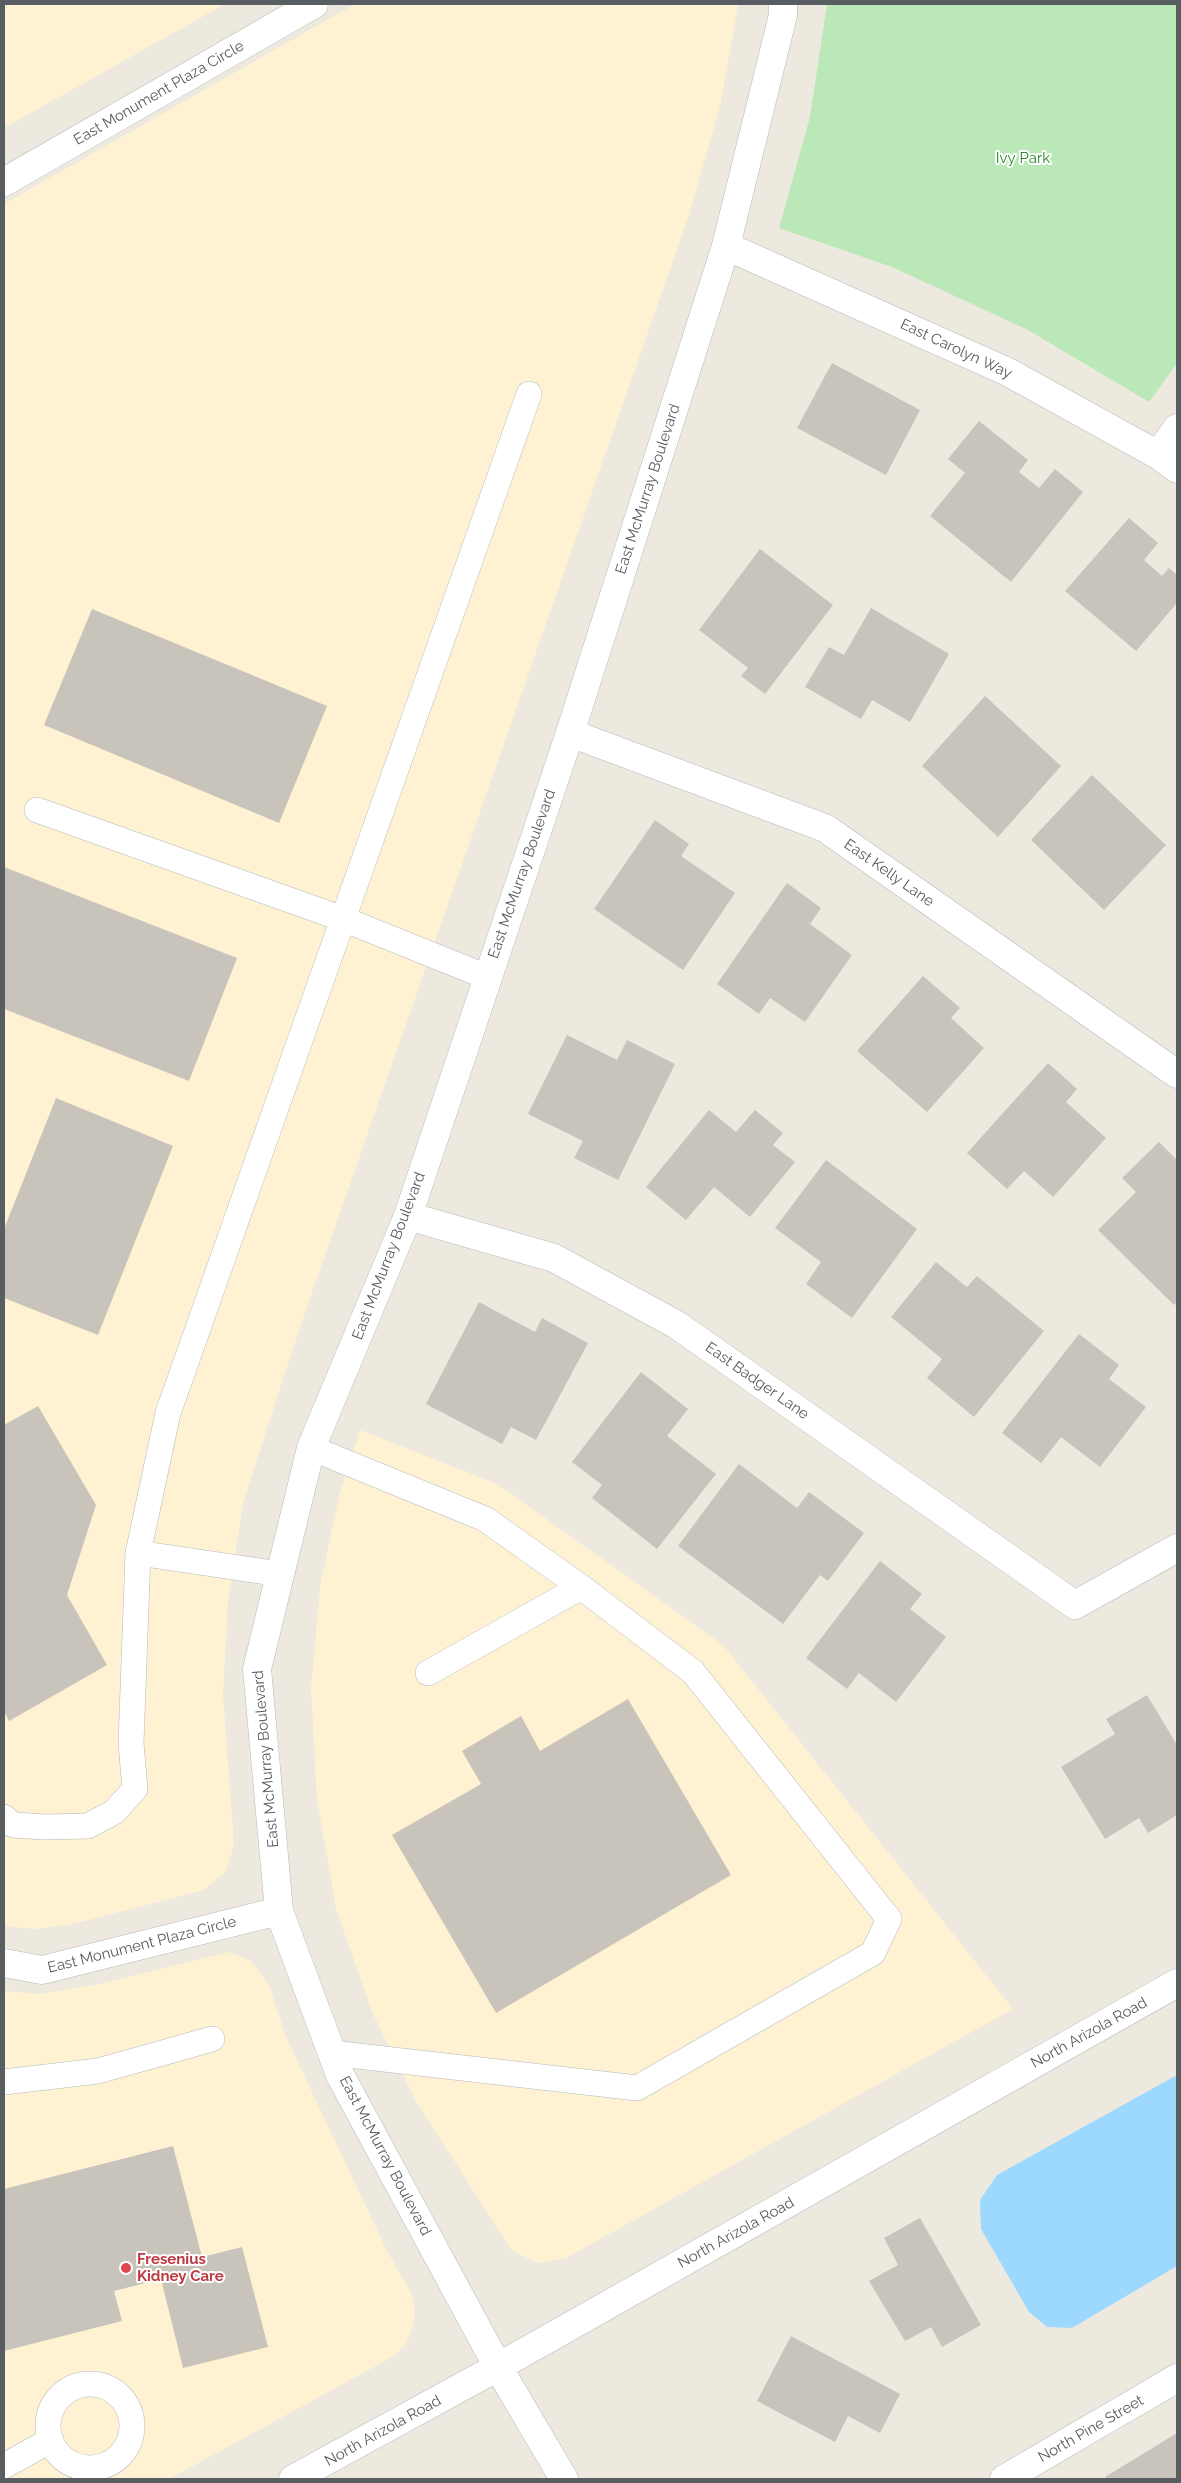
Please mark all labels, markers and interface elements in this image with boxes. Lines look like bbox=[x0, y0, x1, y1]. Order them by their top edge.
street label: East Monument Plaza Circle bbox=[71, 37, 247, 149]
park label: Ivy Park bbox=[996, 149, 1050, 167]
street label: East Carolyn Way bbox=[897, 315, 1015, 383]
street label: East McMurray Boulevard bbox=[612, 402, 684, 576]
street label: East McMurray Boulevard bbox=[485, 787, 559, 961]
street label: East Kelly Lane bbox=[841, 835, 937, 911]
street label: East McMurray Boulevard bbox=[349, 1170, 429, 1342]
street label: East Badger Lane bbox=[702, 1338, 812, 1424]
street label: East McMurray Boulevard bbox=[249, 1670, 283, 1848]
street label: East Monument Plaza Circle bbox=[46, 1913, 238, 1977]
street label: North Arizola Road bbox=[1028, 1994, 1150, 2072]
street label: East McMurray Boulevard bbox=[335, 2073, 435, 2239]
street label: North Arizola Road bbox=[675, 2194, 797, 2272]
place label: Fresenius Kidney Care bbox=[137, 2250, 224, 2285]
marker: Fresenius Kidney Care bbox=[119, 2261, 133, 2275]
street label: North Arizola Road bbox=[322, 2392, 444, 2470]
street label: North Pine Street bbox=[1035, 2392, 1147, 2466]

